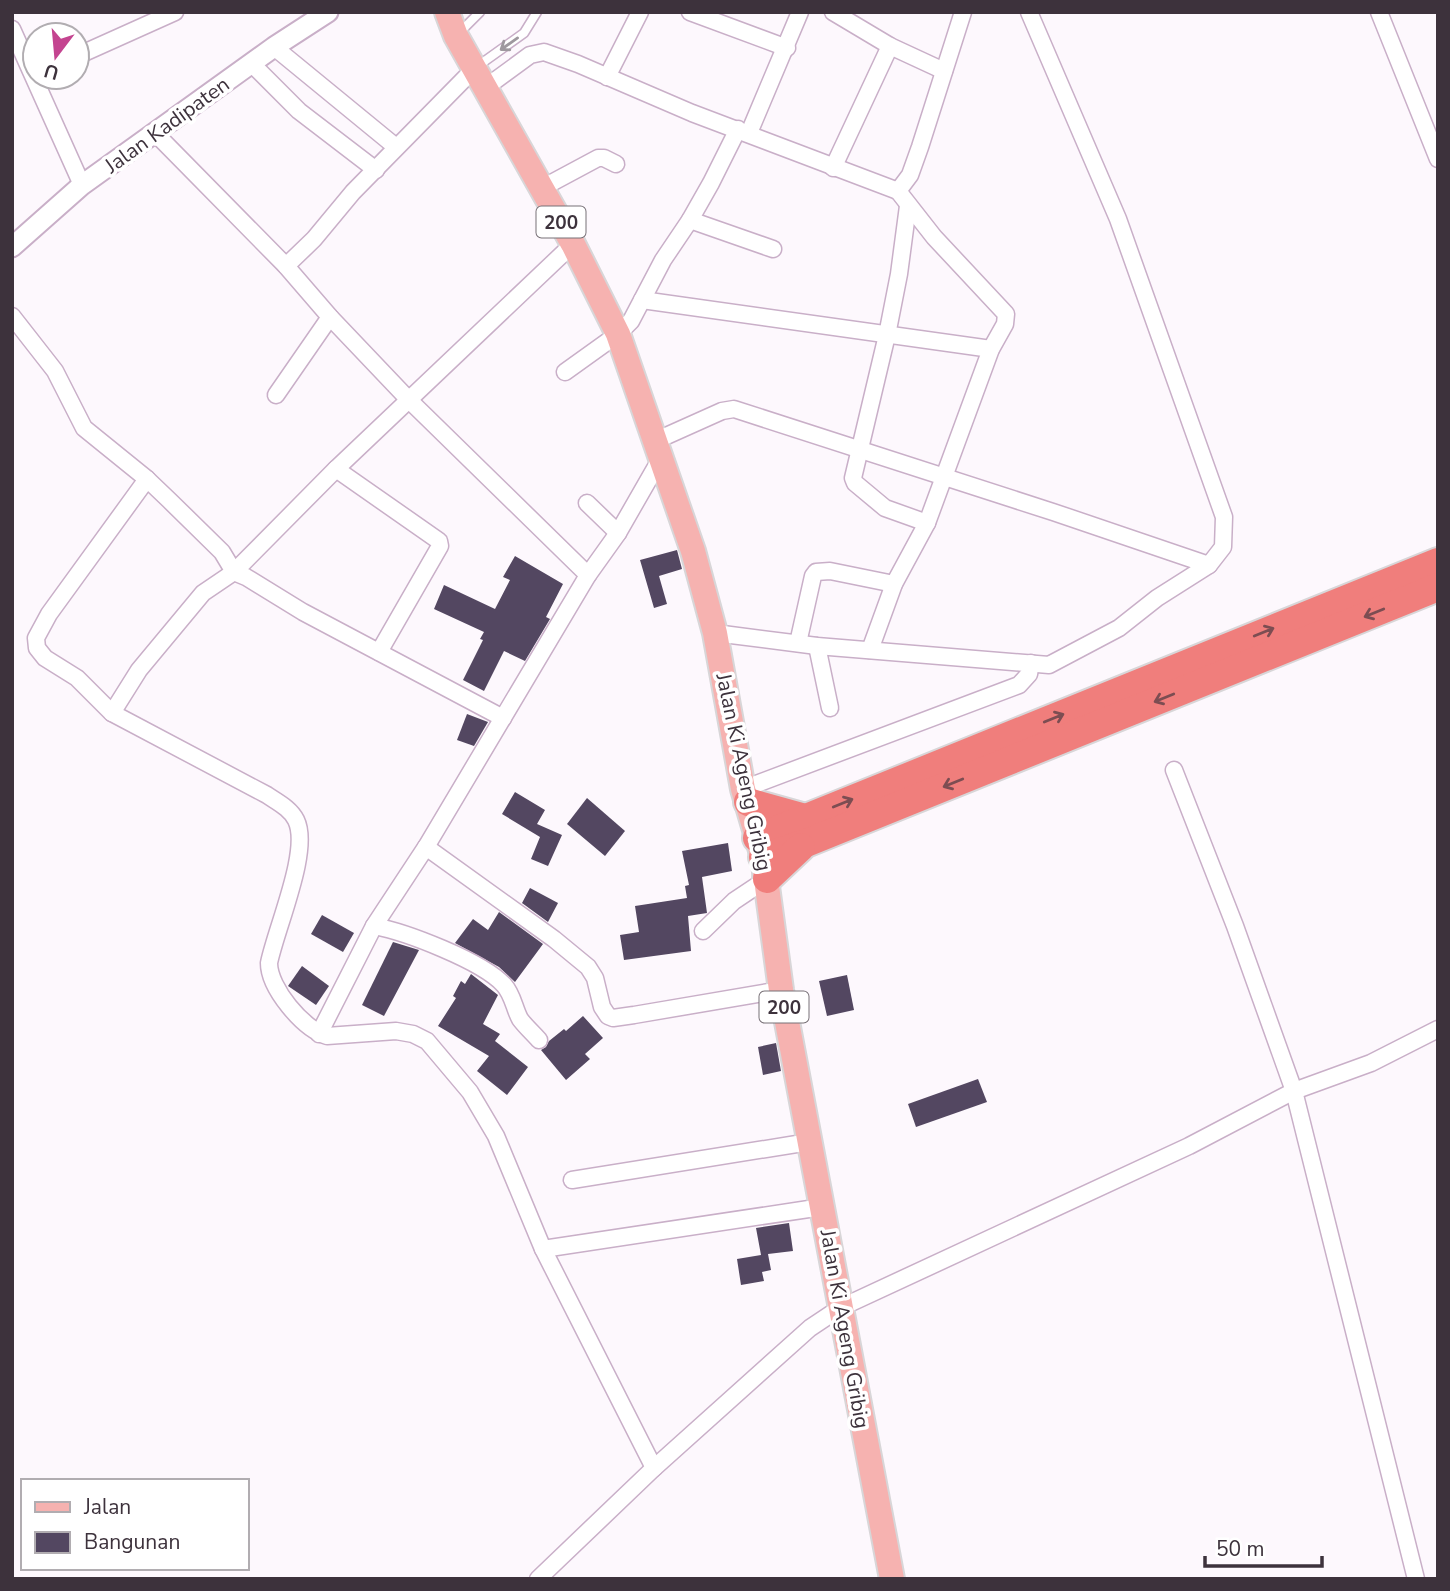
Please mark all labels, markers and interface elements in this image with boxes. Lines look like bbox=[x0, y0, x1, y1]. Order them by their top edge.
north arrow bbox=[21, 21, 91, 91]
one-way arrow bbox=[500, 37, 519, 51]
text: U bbox=[41, 57, 62, 86]
street label: Jalan Kadipaten bbox=[98, 70, 235, 180]
road number: 200 bbox=[536, 206, 586, 238]
one-way arrow bbox=[1364, 607, 1386, 620]
one-way arrow bbox=[1253, 625, 1275, 638]
street label: Jalan Ki Ageng Gribig bbox=[709, 670, 779, 873]
one-way arrow bbox=[1153, 692, 1175, 705]
one-way arrow bbox=[1042, 710, 1064, 723]
one-way arrow bbox=[942, 778, 964, 791]
one-way arrow bbox=[831, 795, 853, 808]
road number: 200 bbox=[760, 992, 808, 1023]
street label: Jalan Ki Ageng Gribig bbox=[814, 1226, 876, 1431]
legend bbox=[21, 1479, 248, 1570]
text: Jalan bbox=[83, 1493, 131, 1521]
scale bar bbox=[1205, 1524, 1322, 1568]
text: Bangunan bbox=[84, 1528, 180, 1556]
text: 50 m bbox=[1216, 1535, 1265, 1563]

